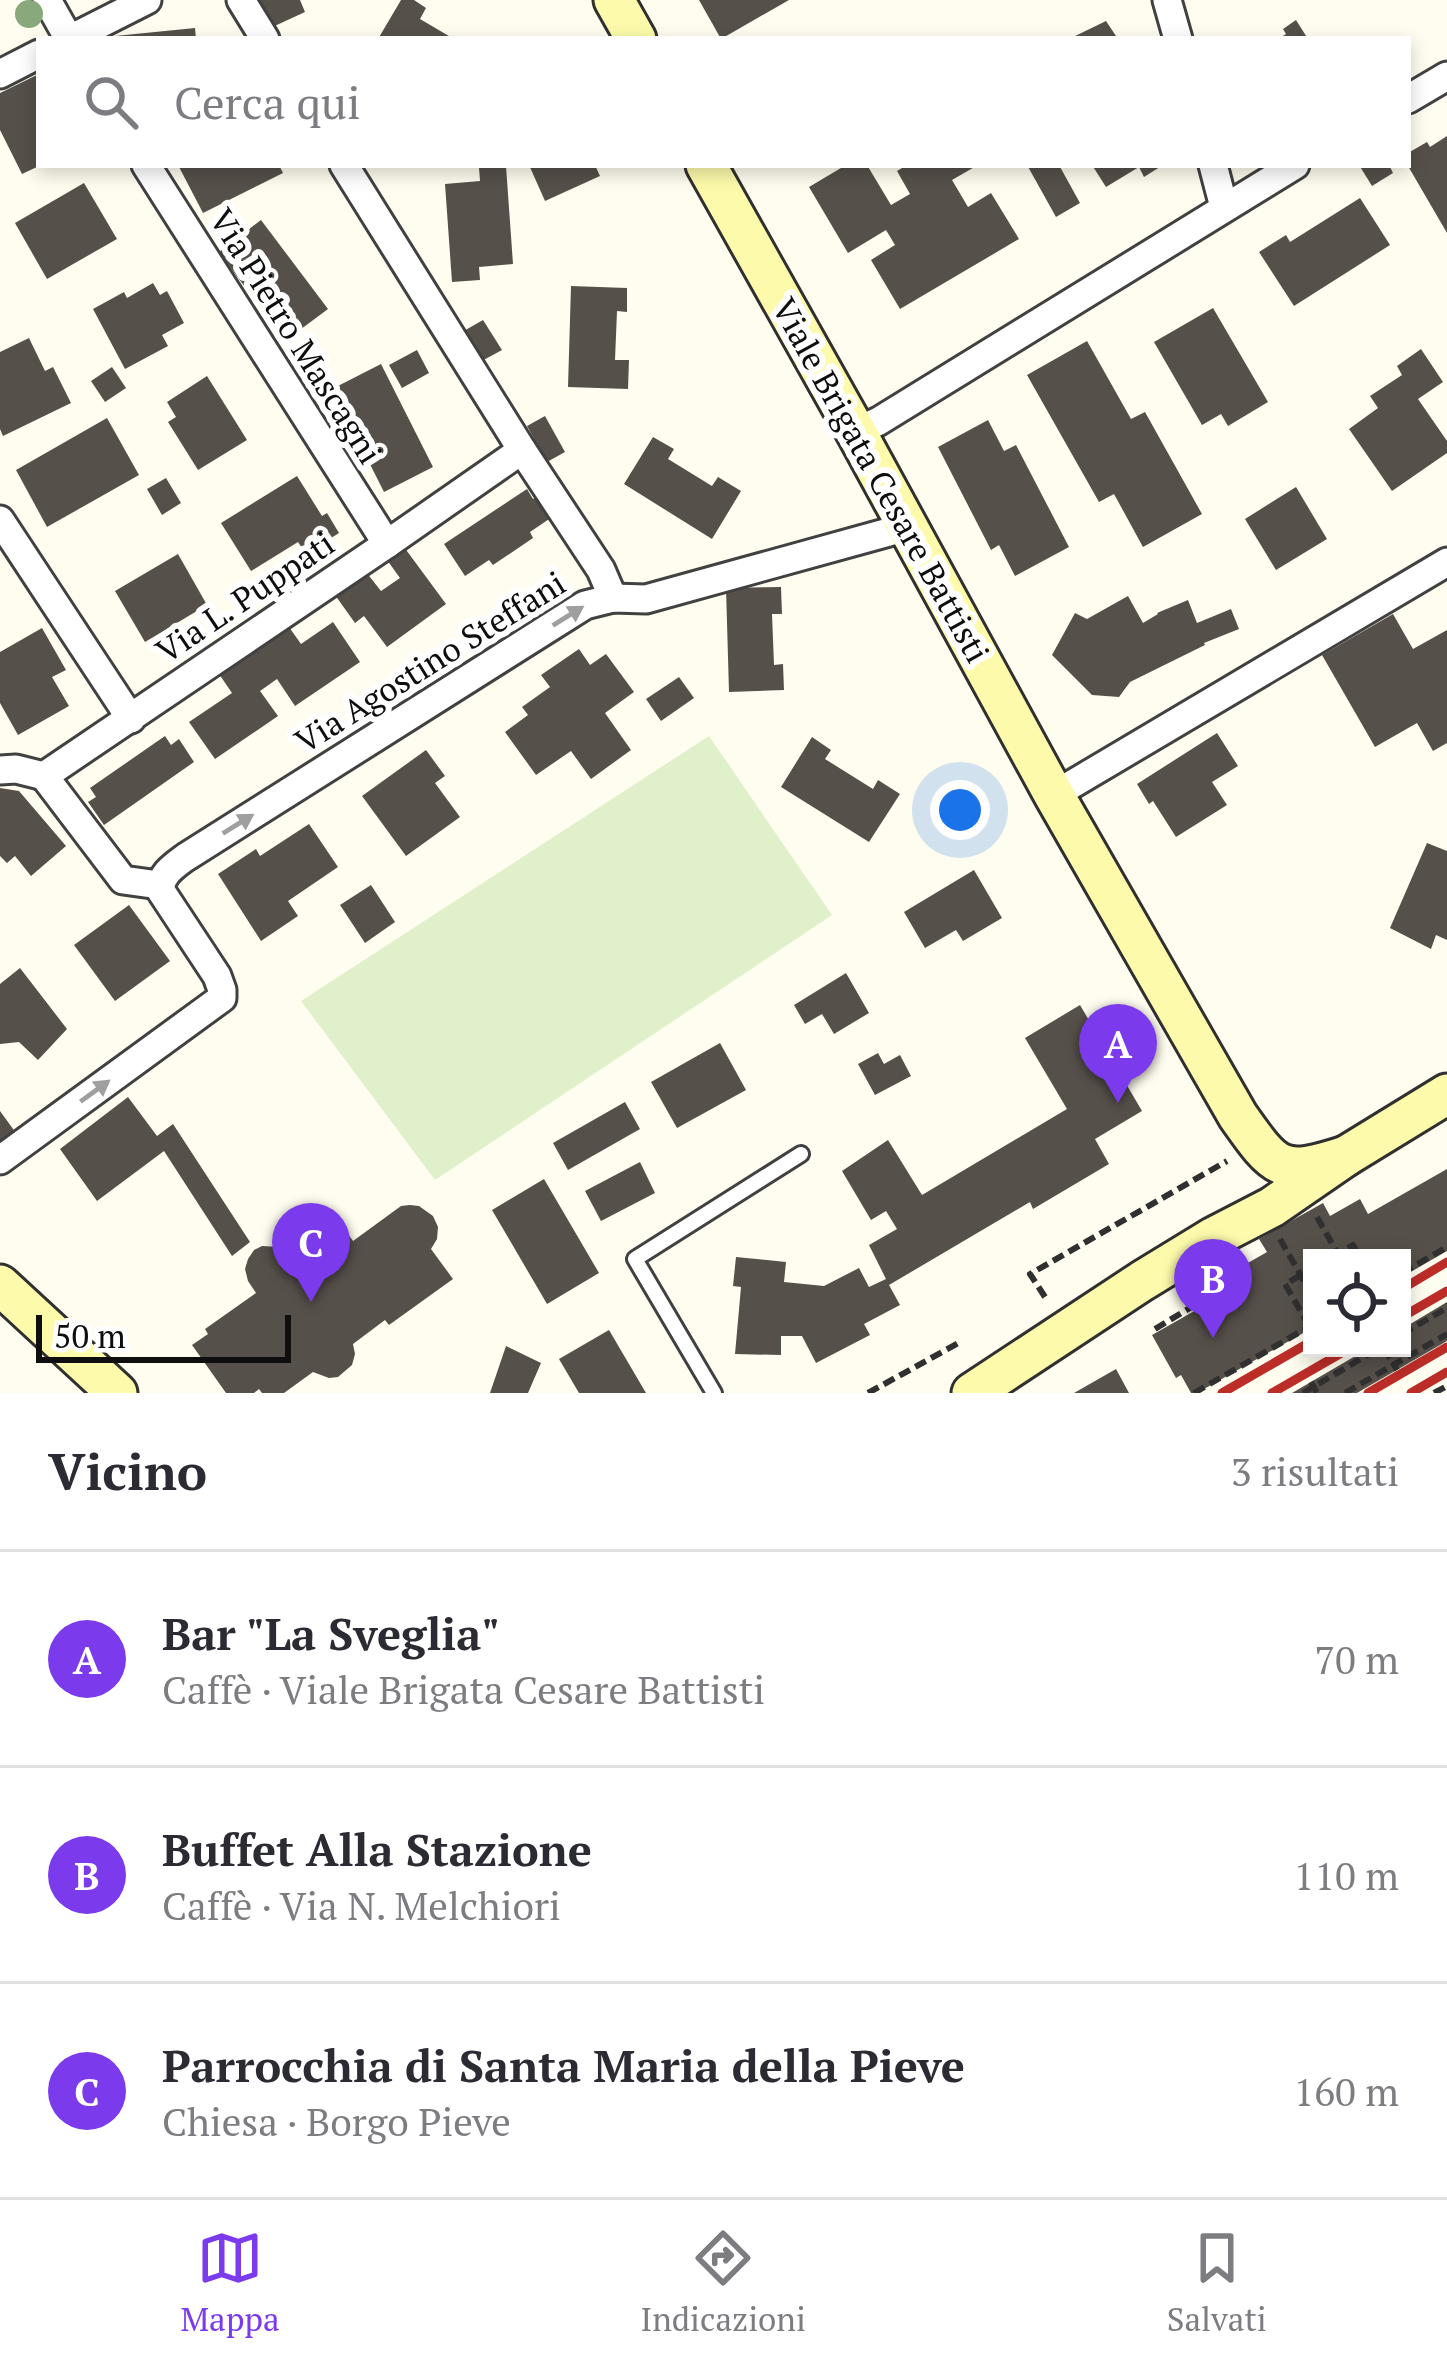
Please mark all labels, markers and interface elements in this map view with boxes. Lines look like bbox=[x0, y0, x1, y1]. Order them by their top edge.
search box bbox=[36, 36, 1411, 168]
icon: search bbox=[78, 69, 144, 135]
text: Cerca qui bbox=[174, 72, 360, 132]
street label: Via Pietro Mascagni bbox=[201, 200, 392, 471]
street label: Viale Brigata Cesare Battisti bbox=[763, 290, 1000, 670]
street label: Via L. Puppati bbox=[147, 521, 342, 672]
street label: Via Agostino Steffani bbox=[286, 561, 573, 762]
one-way arrow bbox=[551, 606, 585, 627]
your location bbox=[930, 780, 990, 840]
one-way arrow bbox=[221, 814, 255, 835]
pin: A bbox=[1079, 1004, 1157, 1103]
one-way arrow bbox=[79, 1080, 111, 1103]
pin: C bbox=[272, 1203, 350, 1302]
pin: B bbox=[1174, 1239, 1252, 1338]
map controls bbox=[1303, 1249, 1411, 1357]
button: locate bbox=[1303, 1249, 1411, 1357]
scale bar bbox=[36, 1309, 291, 1362]
text: 50 m bbox=[54, 1314, 126, 1357]
text: Vicino bbox=[48, 1437, 207, 1505]
text: 3 risultati bbox=[1231, 1445, 1399, 1497]
text: Bar "La Sveglia" bbox=[162, 1603, 500, 1663]
text: A bbox=[73, 1633, 101, 1685]
text: 70 m bbox=[1314, 1633, 1399, 1685]
text: Caffè · Viale Brigata Cesare Battisti bbox=[162, 1663, 765, 1715]
text: Buffet Alla Stazione bbox=[162, 1819, 592, 1879]
text: B bbox=[74, 1849, 100, 1901]
text: 110 m bbox=[1294, 1849, 1399, 1901]
text: Caffè · Via N. Melchiori bbox=[162, 1879, 561, 1931]
text: Parrocchia di Santa Maria della Pieve bbox=[162, 2035, 965, 2095]
text: C bbox=[74, 2065, 100, 2117]
text: 160 m bbox=[1294, 2065, 1399, 2117]
text: Chiesa · Borgo Pieve bbox=[162, 2095, 511, 2147]
tab: Mappa bbox=[180, 2225, 280, 2340]
tab: Indicazioni bbox=[641, 2225, 806, 2340]
tab: Salvati bbox=[1167, 2225, 1267, 2340]

